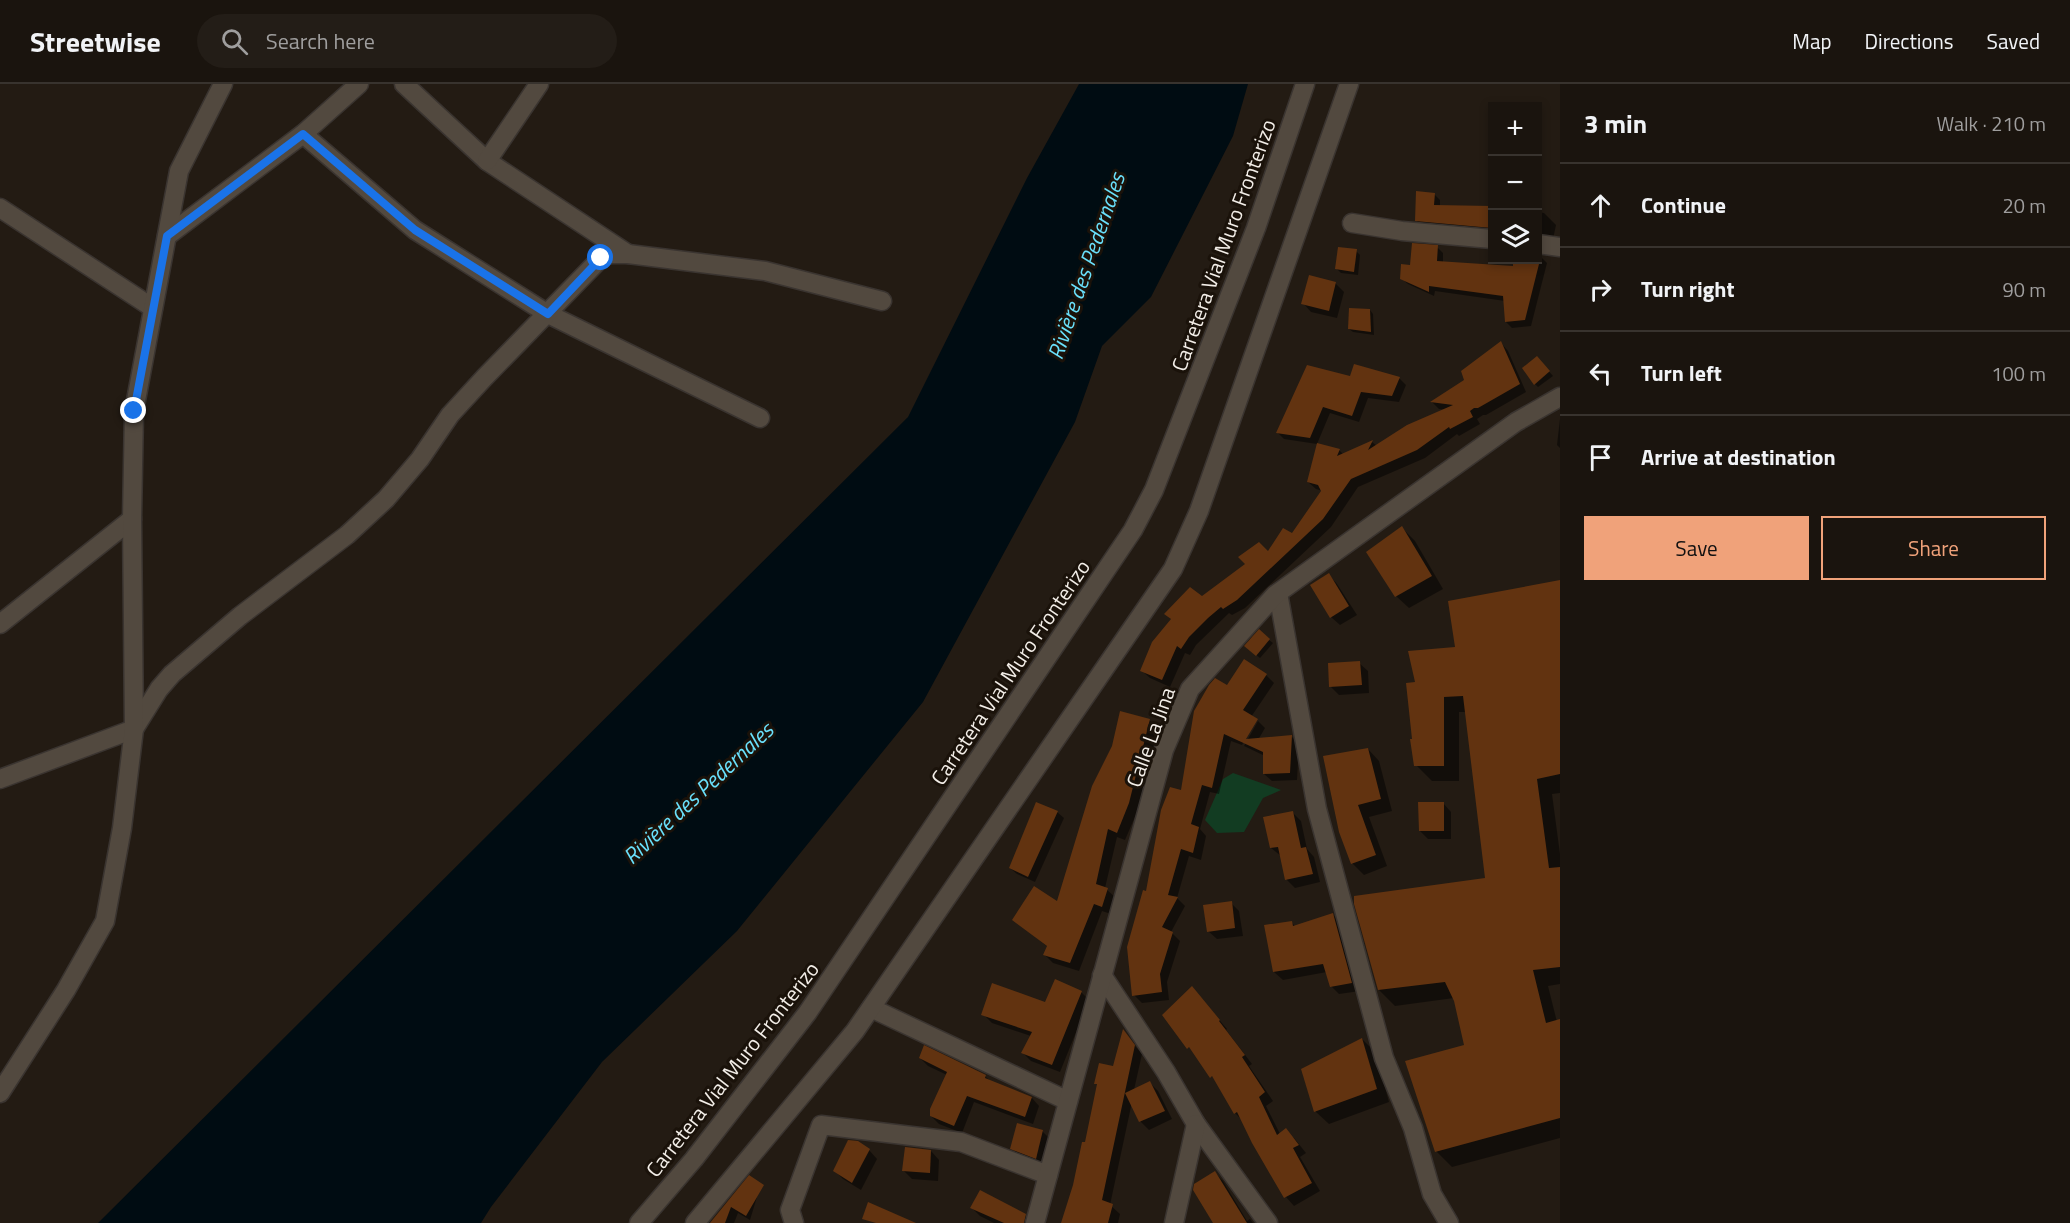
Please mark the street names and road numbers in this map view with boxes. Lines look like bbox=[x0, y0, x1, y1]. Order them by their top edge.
street label: Carretera Vial Muro Fronterizo bbox=[1162, 115, 1284, 375]
street label: Carretera Vial Muro Fronterizo bbox=[922, 553, 1098, 791]
street label: Calle La Jina bbox=[1117, 682, 1183, 792]
street label: Carretera Vial Muro Fronterizo bbox=[638, 954, 826, 1184]

